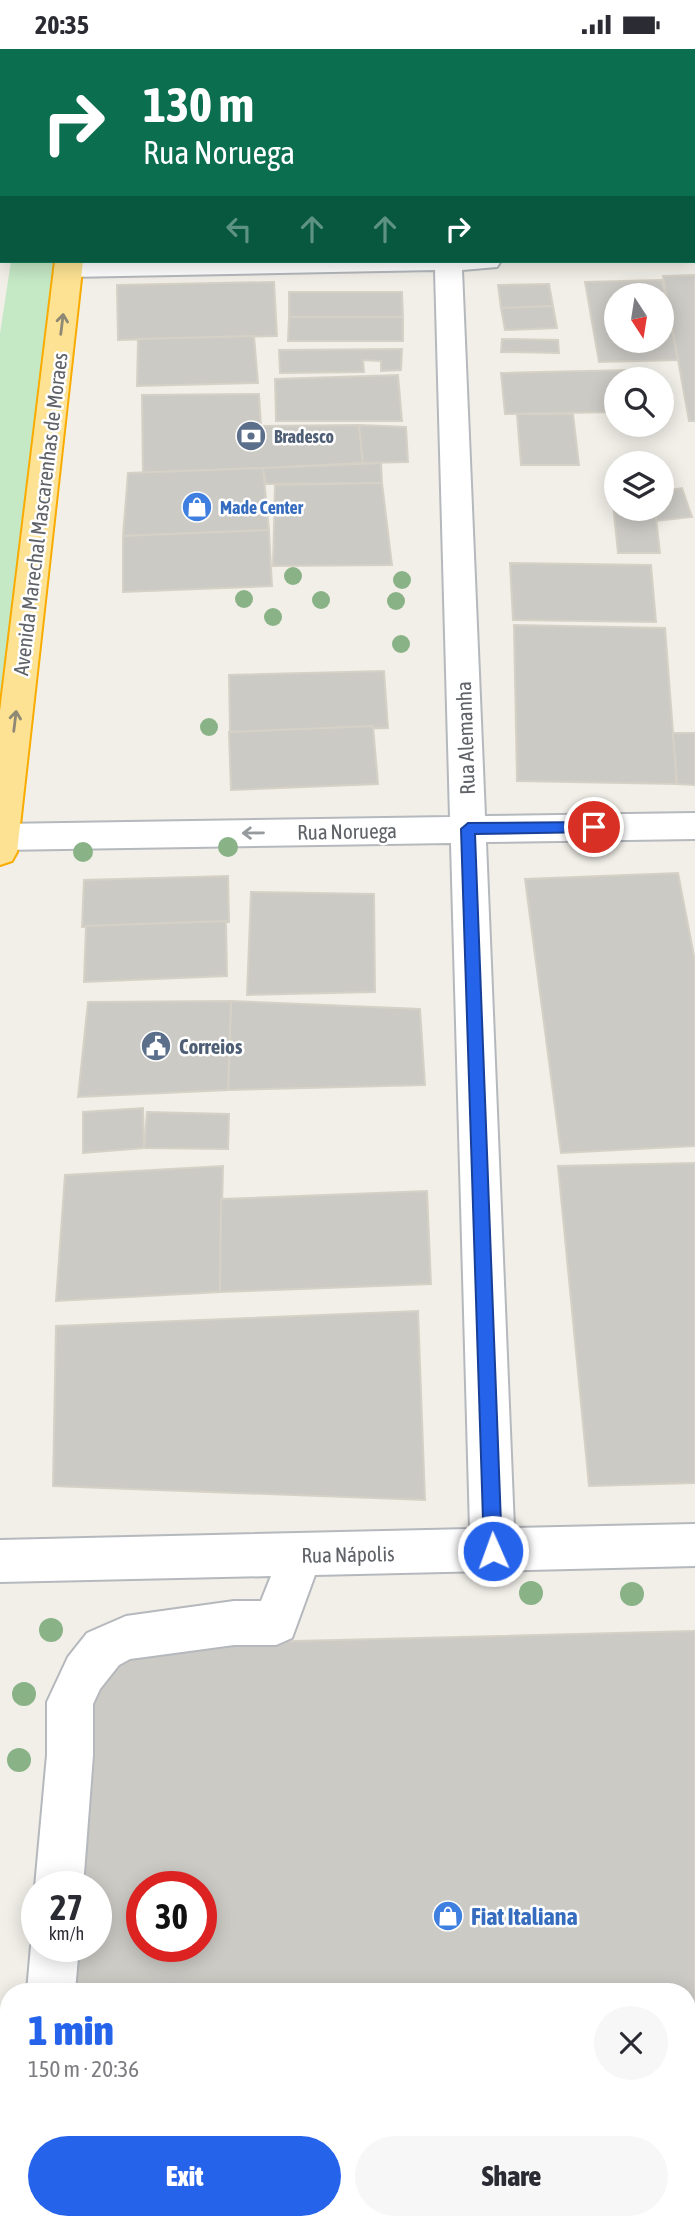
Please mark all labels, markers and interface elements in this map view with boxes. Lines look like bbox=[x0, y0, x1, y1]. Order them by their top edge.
text: 20:35 bbox=[35, 10, 89, 40]
text: 130 m bbox=[143, 76, 254, 132]
icon: right bbox=[28, 77, 119, 168]
text: Rua Noruega bbox=[143, 134, 295, 171]
icon: left bbox=[220, 210, 258, 248]
icon: ahead bbox=[293, 210, 331, 248]
icon: ahead bbox=[366, 210, 404, 248]
icon: right bbox=[439, 210, 477, 248]
north arrow bbox=[604, 283, 674, 353]
map controls bbox=[604, 283, 674, 521]
one-way arrow bbox=[56, 314, 69, 336]
street label: Avenida Marechal Mascarenhas de Moraes bbox=[8, 351, 72, 677]
button: search bbox=[604, 367, 674, 437]
bank icon: Bradesco bbox=[234, 419, 268, 453]
place label: Bradesco bbox=[274, 426, 334, 447]
button: layers bbox=[604, 451, 674, 521]
shop icon: Made Center bbox=[180, 490, 214, 524]
place label: Made Center bbox=[220, 497, 304, 518]
street label: Rua Alemanha bbox=[451, 681, 479, 795]
one-way arrow bbox=[9, 710, 22, 733]
pin bbox=[564, 797, 624, 857]
icon: arrive bbox=[575, 808, 613, 846]
street label: Rua Noruega bbox=[297, 818, 397, 844]
one-way arrow bbox=[241, 826, 264, 839]
public building icon: Correios bbox=[139, 1029, 173, 1063]
place label: Correios bbox=[179, 1034, 243, 1058]
position arrow bbox=[456, 1514, 530, 1588]
street label: Rua Nápolis bbox=[301, 1541, 395, 1567]
speed limit sign: 30 bbox=[126, 1871, 217, 1962]
text: 27 bbox=[50, 1887, 83, 1927]
shop icon: Fiat Italiana bbox=[431, 1899, 465, 1933]
place label: Fiat Italiana bbox=[471, 1903, 578, 1930]
text: km/h bbox=[49, 1923, 84, 1944]
text: 1 min bbox=[28, 2006, 114, 2054]
button: close bbox=[594, 2006, 668, 2080]
text: 150 m · 20:36 bbox=[28, 2056, 139, 2082]
button: Exit bbox=[28, 2136, 341, 2216]
button: Share bbox=[355, 2136, 668, 2216]

